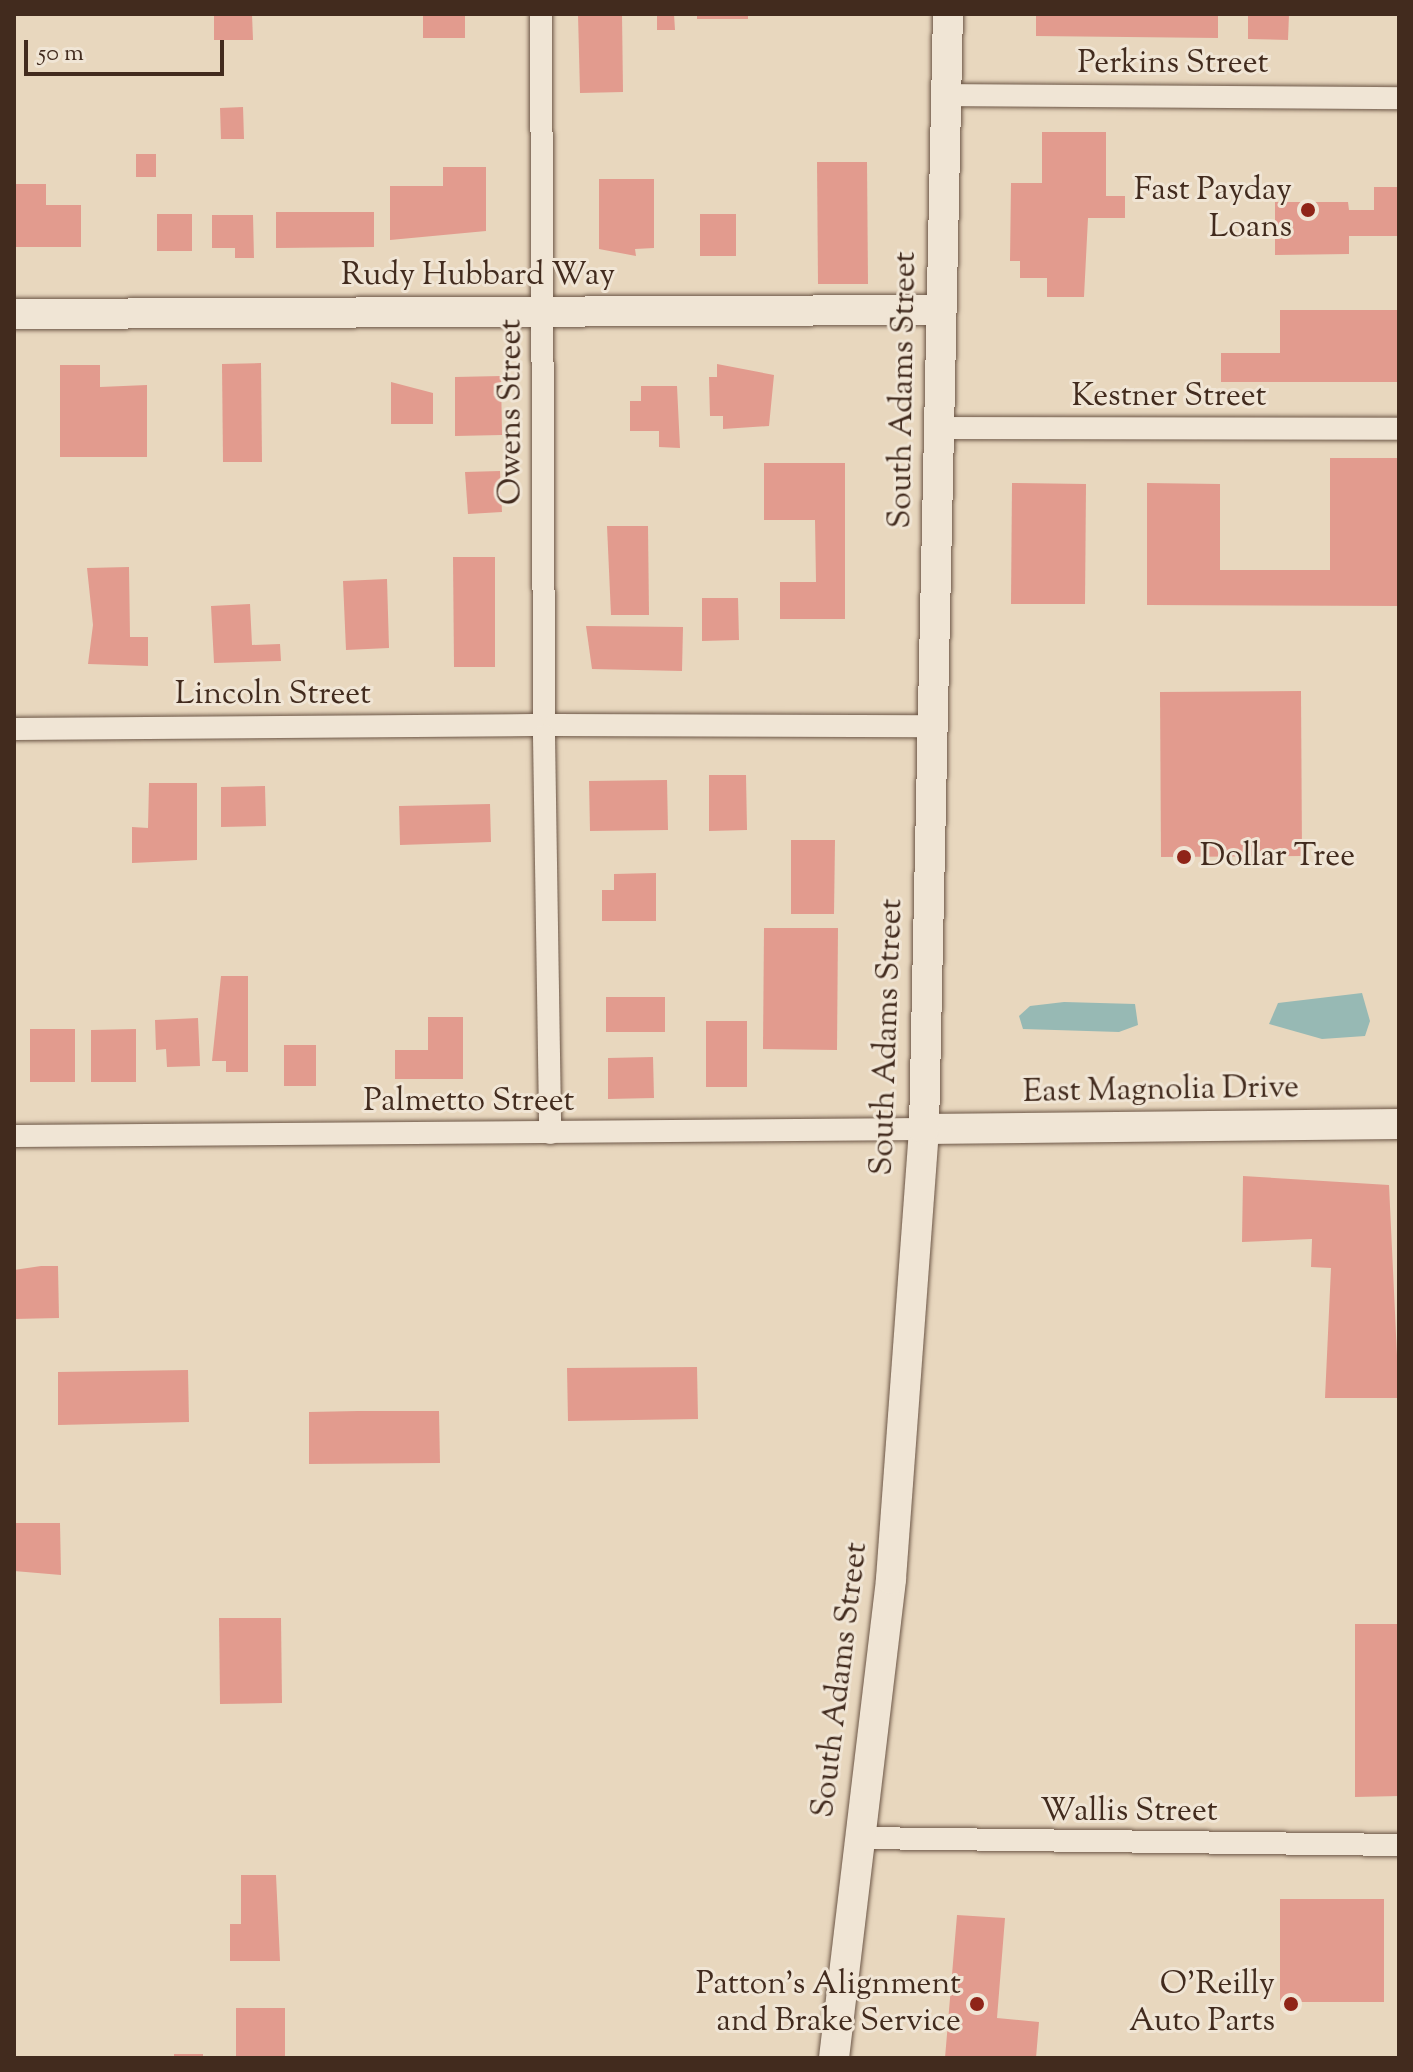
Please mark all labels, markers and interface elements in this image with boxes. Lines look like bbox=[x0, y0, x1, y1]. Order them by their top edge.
scale bar bbox=[28, 24, 228, 74]
text: 50 m bbox=[38, 37, 84, 71]
street label: Perkins Street bbox=[1078, 45, 1268, 83]
place label: Fast Payday Loans bbox=[1134, 173, 1292, 248]
marker: Fast Payday Loans bbox=[1299, 201, 1317, 219]
street label: South Adams Street bbox=[882, 251, 926, 529]
street label: Rudy Hubbard Way bbox=[341, 257, 615, 295]
street label: Owens Street bbox=[493, 319, 531, 505]
street label: Kestner Street bbox=[1071, 378, 1267, 416]
street label: Lincoln Street bbox=[175, 676, 371, 714]
place label: Dollar Tree bbox=[1200, 838, 1355, 876]
marker: Dollar Tree bbox=[1175, 848, 1193, 866]
street label: South Adams Street bbox=[864, 898, 912, 1176]
street label: East Magnolia Drive bbox=[1023, 1069, 1299, 1113]
street label: Palmetto Street bbox=[363, 1083, 575, 1121]
street label: South Adams Street bbox=[805, 1540, 877, 1820]
street label: Wallis Street bbox=[1040, 1793, 1218, 1831]
place label: Patton's Alignment and Brake Service bbox=[696, 1967, 961, 2042]
place label: O'Reilly Auto Parts bbox=[1129, 1967, 1275, 2042]
marker: Patton's Alignment and Brake Service bbox=[968, 1995, 986, 2013]
marker: O'Reilly Auto Parts bbox=[1282, 1995, 1300, 2013]

